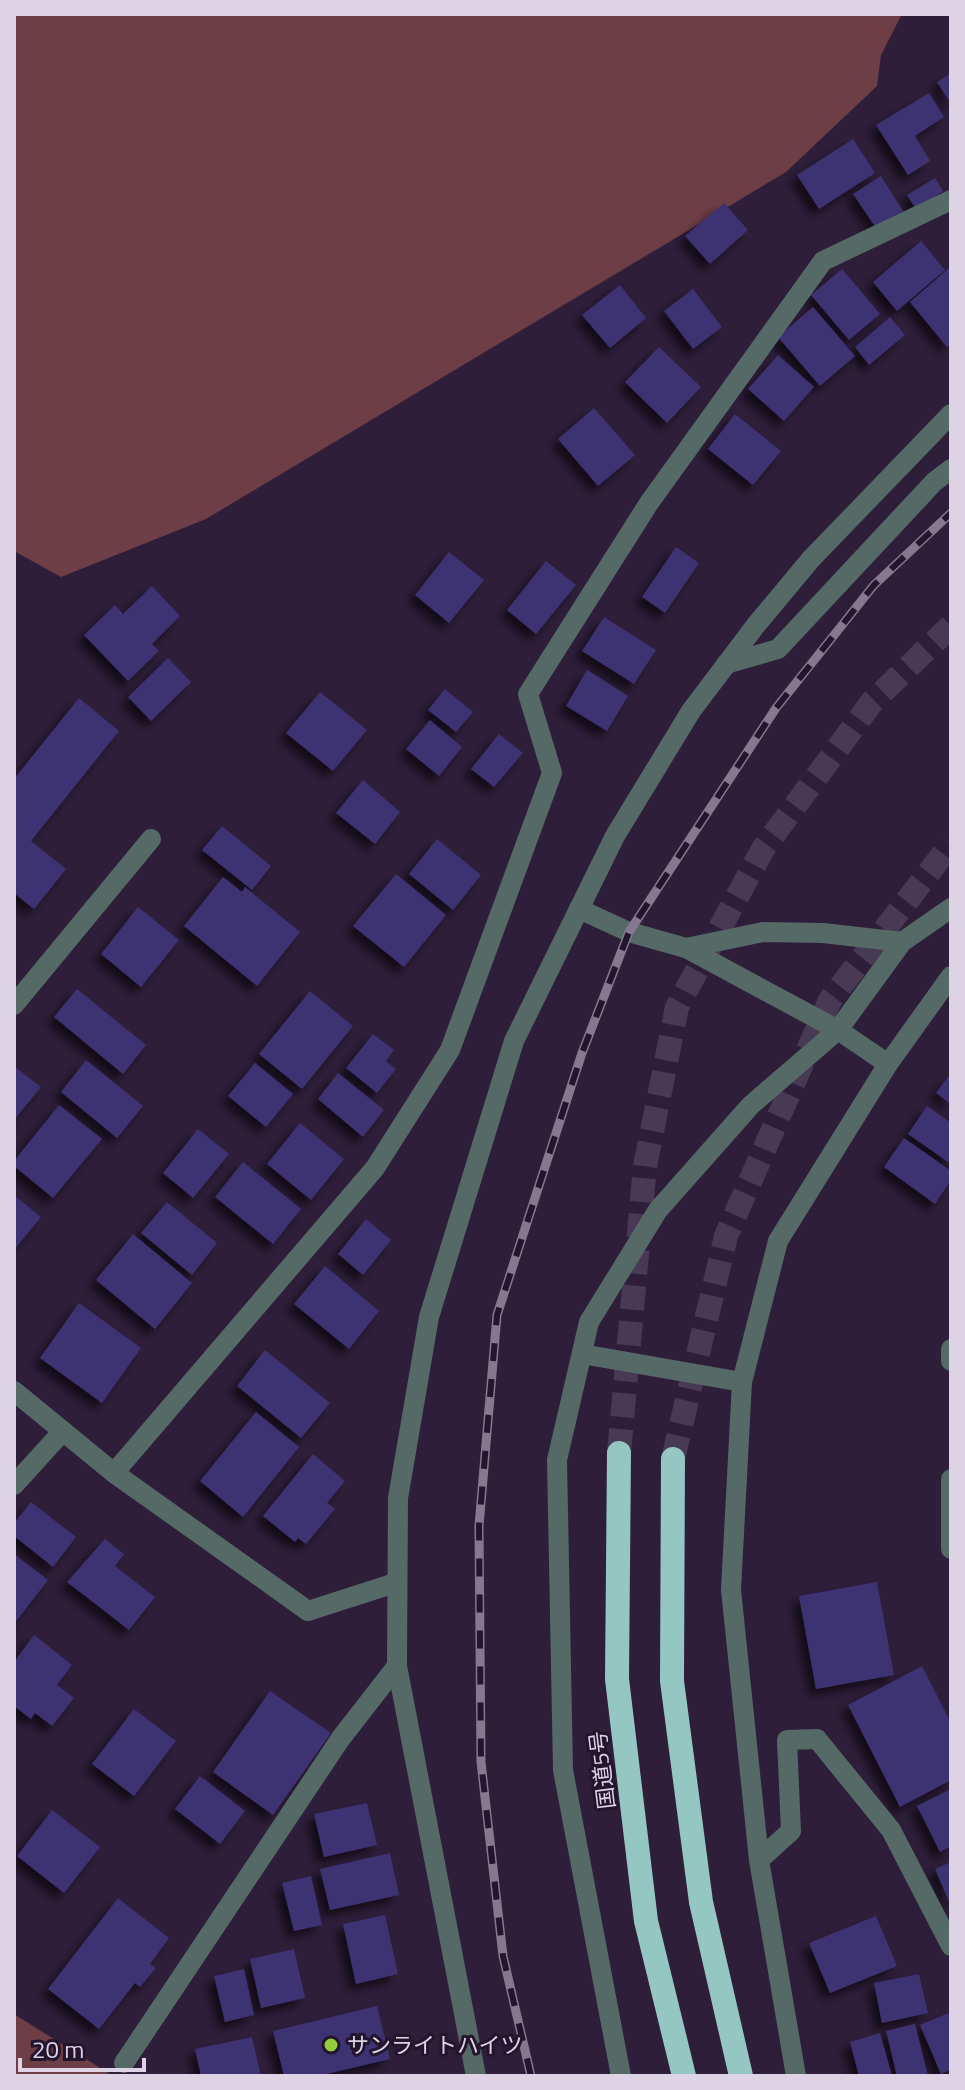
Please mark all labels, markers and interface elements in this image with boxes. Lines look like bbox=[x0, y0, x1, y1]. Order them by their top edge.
street label: 国道5号 bbox=[580, 1729, 624, 1811]
scale bar bbox=[20, 2022, 144, 2072]
place label: サンライトハイツ bbox=[347, 2028, 523, 2062]
text: 20 m bbox=[32, 2031, 84, 2067]
marker: サンライトハイツ bbox=[322, 2036, 340, 2054]

